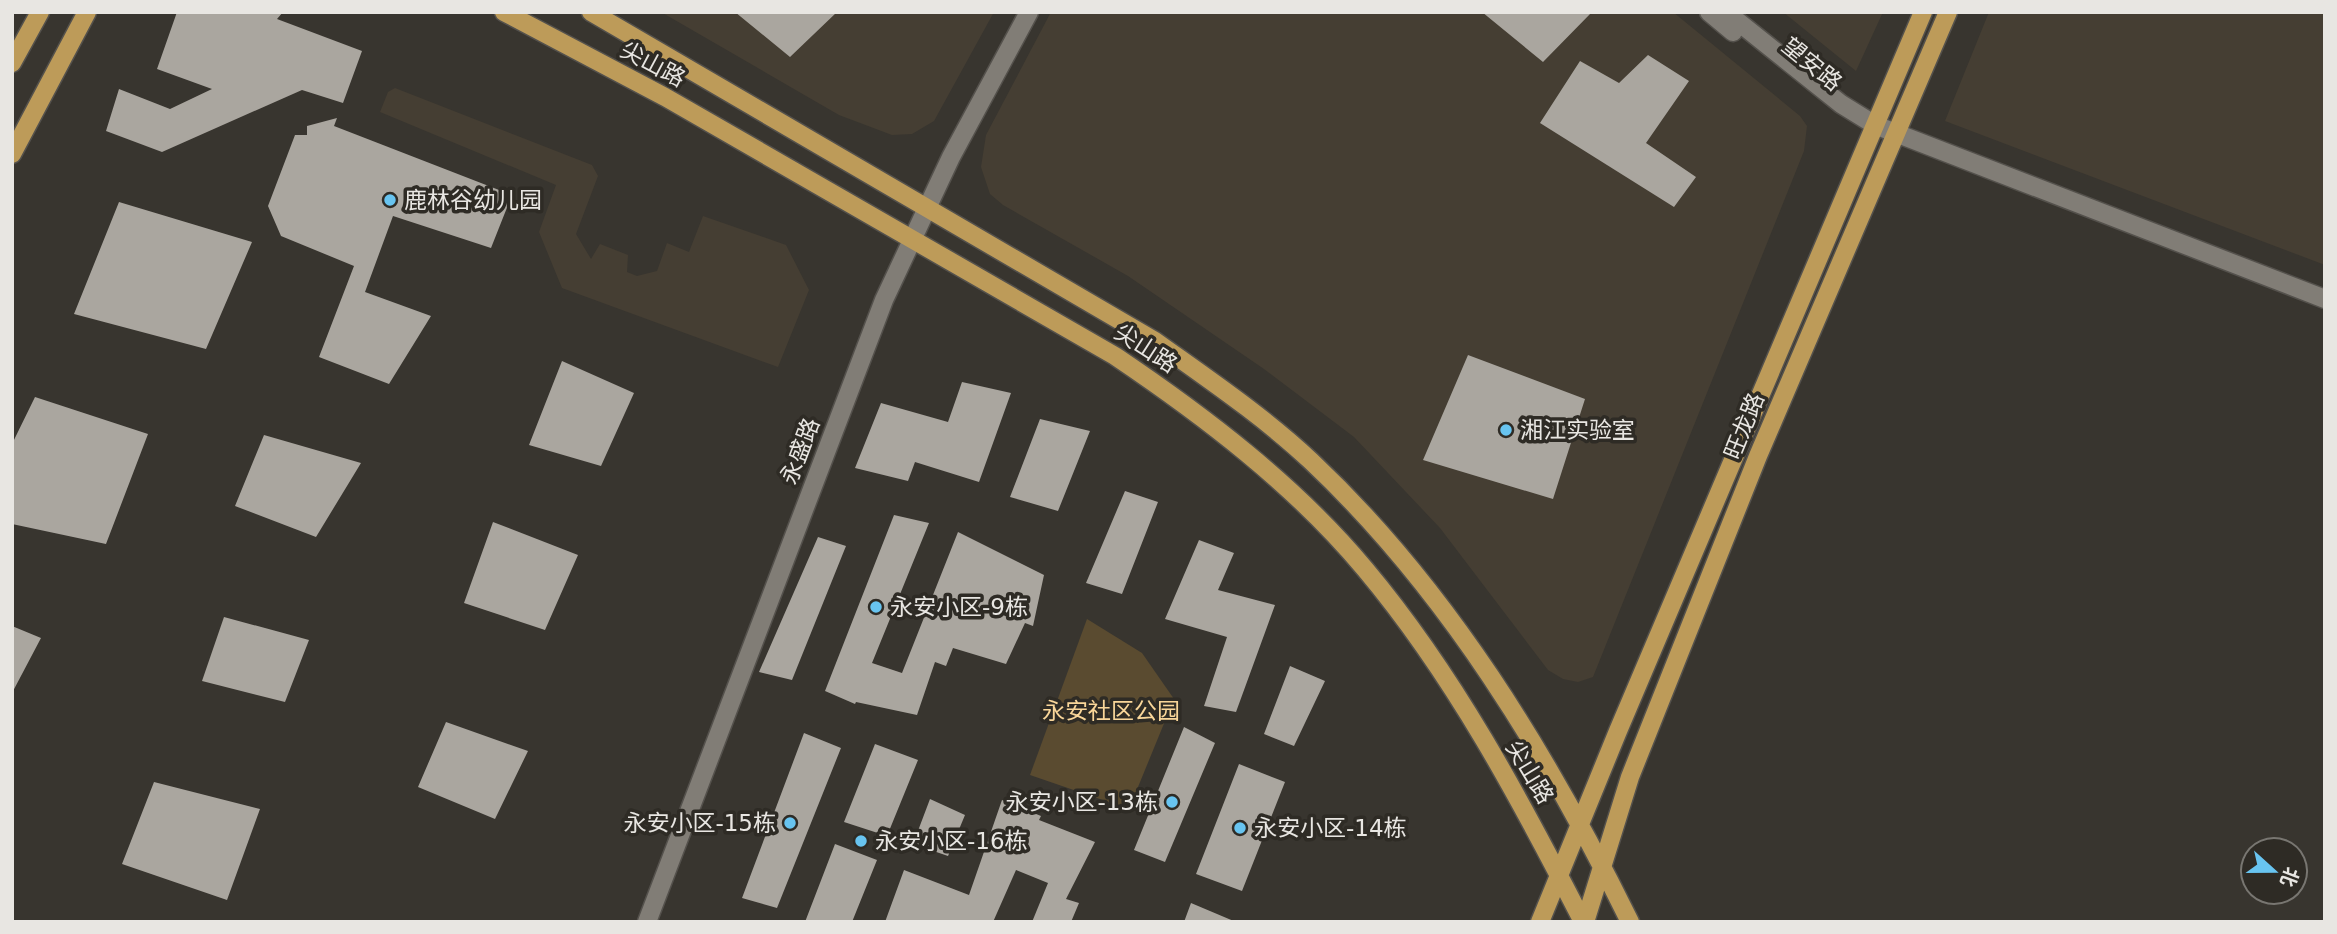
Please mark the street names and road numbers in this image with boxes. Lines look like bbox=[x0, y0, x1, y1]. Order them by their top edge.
street label: 望安路 bbox=[1777, 32, 1847, 96]
street label: 尖山路 bbox=[616, 36, 690, 92]
street label: 尖山路 bbox=[1110, 318, 1182, 378]
street label: 旺龙路 bbox=[1719, 389, 1769, 463]
street label: 永盛路 bbox=[775, 414, 825, 488]
street label: 尖山路 bbox=[1501, 736, 1559, 808]

